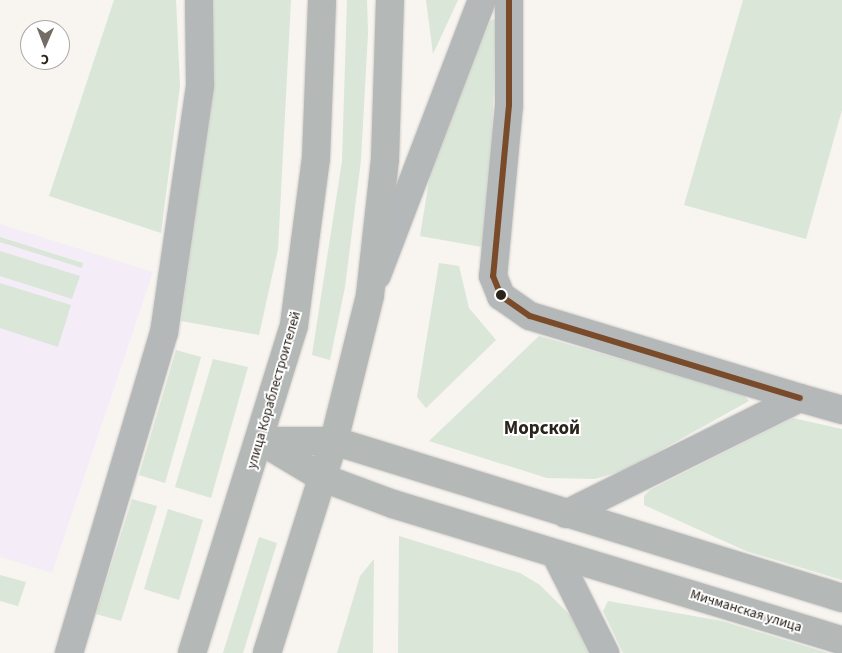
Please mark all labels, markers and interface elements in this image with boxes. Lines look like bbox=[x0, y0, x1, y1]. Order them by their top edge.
north arrow bbox=[20, 20, 70, 70]
text: С bbox=[41, 49, 49, 69]
unlabelled marker bbox=[496, 290, 506, 300]
street label: улица Кораблестроителей bbox=[243, 309, 305, 471]
district label: Морской bbox=[504, 418, 580, 440]
street label: Мичманская улица bbox=[688, 586, 804, 636]

